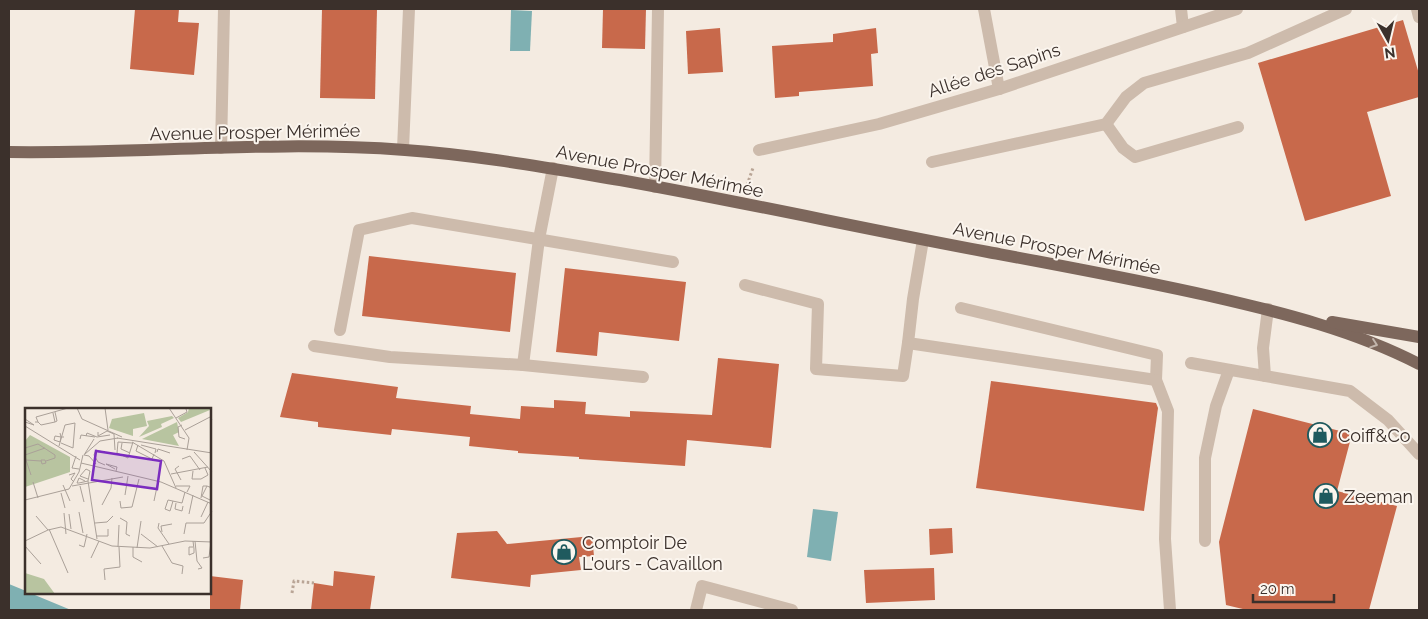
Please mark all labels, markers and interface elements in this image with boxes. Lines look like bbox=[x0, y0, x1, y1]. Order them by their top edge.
north arrow bbox=[1363, 15, 1413, 65]
street label: Allée des Sapins bbox=[925, 39, 1063, 101]
text: N bbox=[1383, 44, 1396, 62]
street label: Avenue Prosper Mérimée bbox=[150, 120, 361, 144]
street label: Avenue Prosper Mérimée bbox=[555, 141, 766, 201]
street label: Avenue Prosper Mérimée bbox=[952, 218, 1163, 278]
one-way arrow bbox=[1369, 338, 1378, 348]
inset map bbox=[25, 408, 211, 594]
shop icon: Coiff&Co bbox=[1307, 422, 1333, 448]
place label: Coiff&Co bbox=[1338, 425, 1411, 446]
shop icon: Zeeman bbox=[1313, 483, 1339, 509]
place label: Zeeman bbox=[1344, 486, 1413, 507]
place label: Comptoir De L'ours - Cavaillon bbox=[582, 532, 723, 574]
shop icon: Comptoir De L'ours - Cavaillon bbox=[551, 539, 577, 565]
scale bar bbox=[1253, 572, 1334, 604]
text: 20 m bbox=[1260, 580, 1295, 598]

